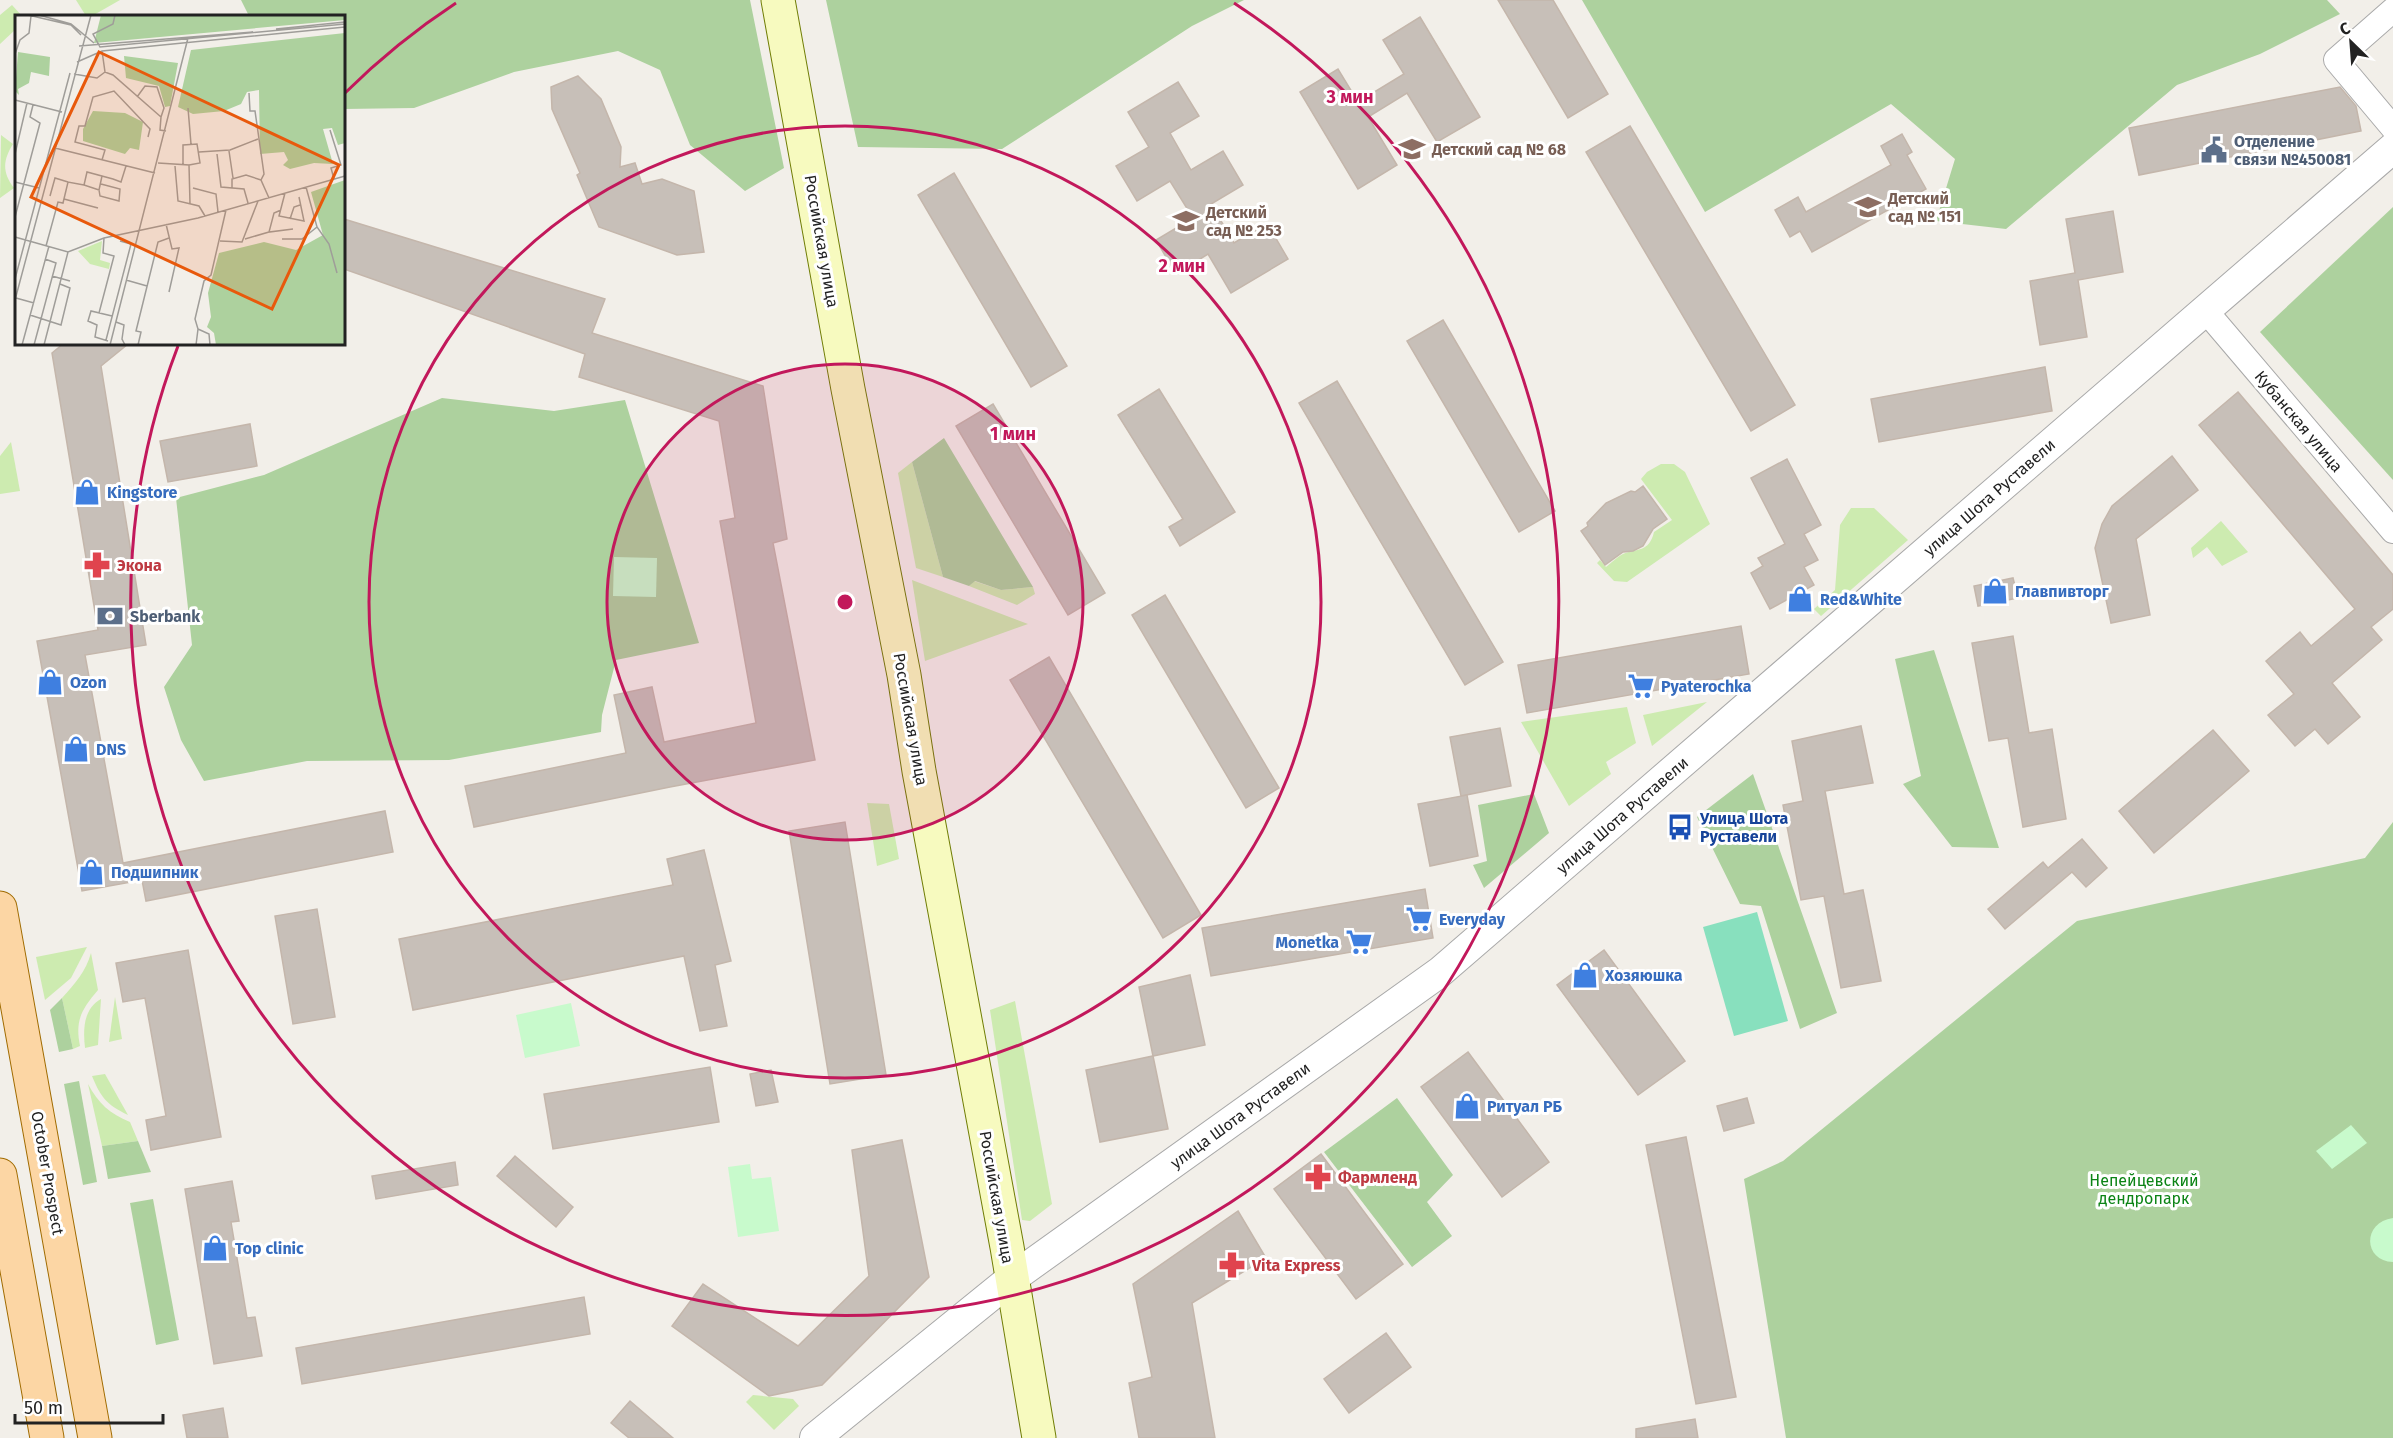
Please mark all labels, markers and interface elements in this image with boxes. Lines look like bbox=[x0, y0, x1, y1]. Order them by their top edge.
north arrow bbox=[2321, 12, 2381, 72]
inset map bbox=[15, 15, 345, 345]
text: С bbox=[2337, 18, 2354, 39]
text: 3 мин bbox=[1326, 86, 1373, 108]
place label: Отделение связи №450081 bbox=[2234, 132, 2351, 169]
school or university icon: Детский сад № 68 bbox=[1397, 134, 1427, 164]
public building icon: Отделение связи №450081 bbox=[2199, 135, 2229, 165]
place label: Детский сад № 68 bbox=[1431, 140, 1566, 159]
street label: Российская улица bbox=[800, 173, 843, 309]
place label: Детский сад № 151 bbox=[1887, 189, 1961, 226]
school or university icon: Детский сад № 151 bbox=[1853, 192, 1883, 222]
place label: Детский сад № 253 bbox=[1205, 203, 1282, 240]
school or university icon: Детский сад № 253 bbox=[1171, 206, 1201, 236]
text: 2 мин bbox=[1159, 255, 1205, 277]
street label: Кубанская улица bbox=[2251, 367, 2347, 476]
text: 1 мин bbox=[990, 423, 1036, 445]
street label: улица Шота Руставели bbox=[1920, 435, 2059, 560]
shop icon: Kingstore bbox=[72, 477, 102, 507]
place label: Kingstore bbox=[107, 483, 177, 502]
pharmacy icon: Экона bbox=[82, 550, 112, 580]
place label: Экона bbox=[117, 556, 162, 575]
shop icon: Главпивторг bbox=[1980, 576, 2010, 606]
place label: Главпивторг bbox=[2015, 582, 2110, 601]
shop icon: Red&White bbox=[1785, 584, 1815, 614]
place label: Red&White bbox=[1820, 590, 1902, 609]
centre of rings bbox=[835, 592, 855, 612]
bank icon: Sberbank bbox=[95, 601, 125, 631]
place label: Sberbank bbox=[130, 607, 200, 626]
street label: Российская улица bbox=[889, 651, 932, 787]
shop icon: Ozon bbox=[35, 667, 65, 697]
supermarket icon: Pyaterochka bbox=[1626, 671, 1656, 701]
place label: Ozon bbox=[70, 673, 107, 692]
place label: Pyaterochka bbox=[1661, 677, 1752, 696]
shop icon: DNS bbox=[61, 734, 91, 764]
place label: DNS bbox=[96, 740, 126, 759]
street label: улица Шота Руставели bbox=[1553, 753, 1692, 878]
place label: Улица Шота Руставели bbox=[1699, 809, 1788, 846]
bus stop icon: Улица Шота Руставели bbox=[1665, 812, 1695, 842]
shop icon: Подшипник bbox=[76, 857, 106, 887]
place label: Подшипник bbox=[111, 863, 199, 882]
supermarket icon: Everyday bbox=[1404, 904, 1434, 934]
place label: Everyday bbox=[1439, 910, 1506, 929]
supermarket icon: Monetka bbox=[1344, 927, 1374, 957]
place label: Monetka bbox=[1275, 933, 1339, 952]
shop icon: Хозяюшка bbox=[1570, 960, 1600, 990]
place label: Хозяюшка bbox=[1604, 966, 1683, 985]
street label: улица Шота Руставели bbox=[1167, 1058, 1314, 1173]
shop icon: Ритуал РБ bbox=[1452, 1091, 1482, 1121]
place label: Ритуал РБ bbox=[1487, 1097, 1563, 1116]
street label: October Prospect bbox=[27, 1110, 68, 1237]
street label: Российская улица bbox=[975, 1129, 1018, 1265]
pharmacy icon: Фармленд bbox=[1303, 1162, 1333, 1192]
place label: Фармленд bbox=[1338, 1168, 1417, 1187]
park label: Непейцевский дендропарк bbox=[2089, 1171, 2199, 1208]
shop icon: Top clinic bbox=[200, 1233, 230, 1263]
place label: Top clinic bbox=[235, 1239, 304, 1258]
pharmacy icon: Vita Express bbox=[1217, 1250, 1247, 1280]
place label: Vita Express bbox=[1251, 1256, 1341, 1275]
scale bar bbox=[15, 1387, 164, 1425]
text: 50 m bbox=[24, 1397, 63, 1419]

